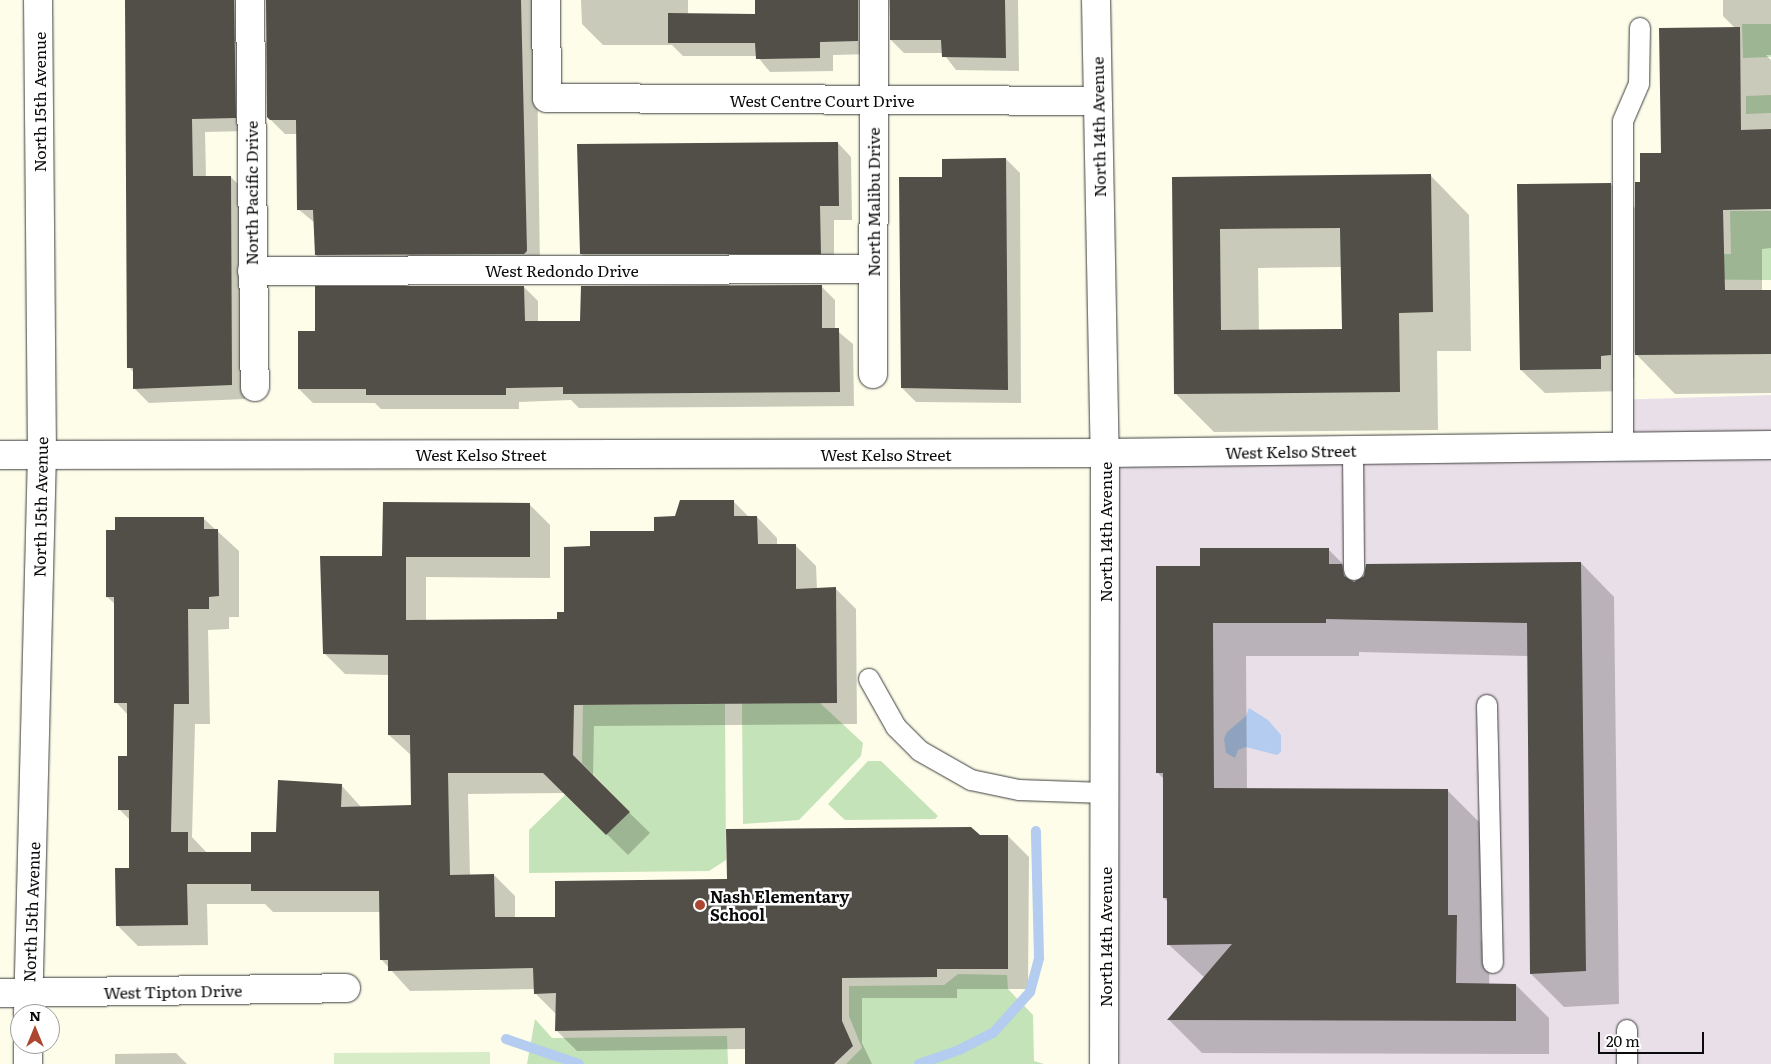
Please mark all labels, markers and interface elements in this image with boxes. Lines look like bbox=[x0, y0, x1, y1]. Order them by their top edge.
street label: North 15th Avenue bbox=[29, 32, 49, 172]
street label: North 14th Avenue bbox=[1087, 56, 1109, 198]
street label: West Centre Court Drive bbox=[729, 90, 915, 110]
street label: North Pacific Drive bbox=[241, 121, 261, 265]
street label: North Malibu Drive bbox=[863, 127, 883, 277]
street label: West Redondo Drive bbox=[485, 260, 639, 280]
street label: North 15th Avenue bbox=[29, 437, 51, 577]
street label: West Kelso Street bbox=[1225, 440, 1357, 462]
street label: West Kelso Street bbox=[415, 444, 547, 464]
street label: West Kelso Street bbox=[820, 444, 952, 464]
street label: North 14th Avenue bbox=[1095, 462, 1115, 602]
street label: North 15th Avenue bbox=[19, 841, 43, 983]
street label: North 14th Avenue bbox=[1095, 867, 1115, 1007]
place label: Nash Elementary School bbox=[710, 886, 849, 924]
marker: Nash Elementary School bbox=[694, 899, 706, 911]
street label: West Tipton Drive bbox=[103, 980, 243, 1002]
north arrow bbox=[10, 1004, 60, 1054]
text: N bbox=[29, 1005, 41, 1025]
scale bar bbox=[1601, 1022, 1707, 1054]
text: 20 m bbox=[1606, 1029, 1640, 1052]

